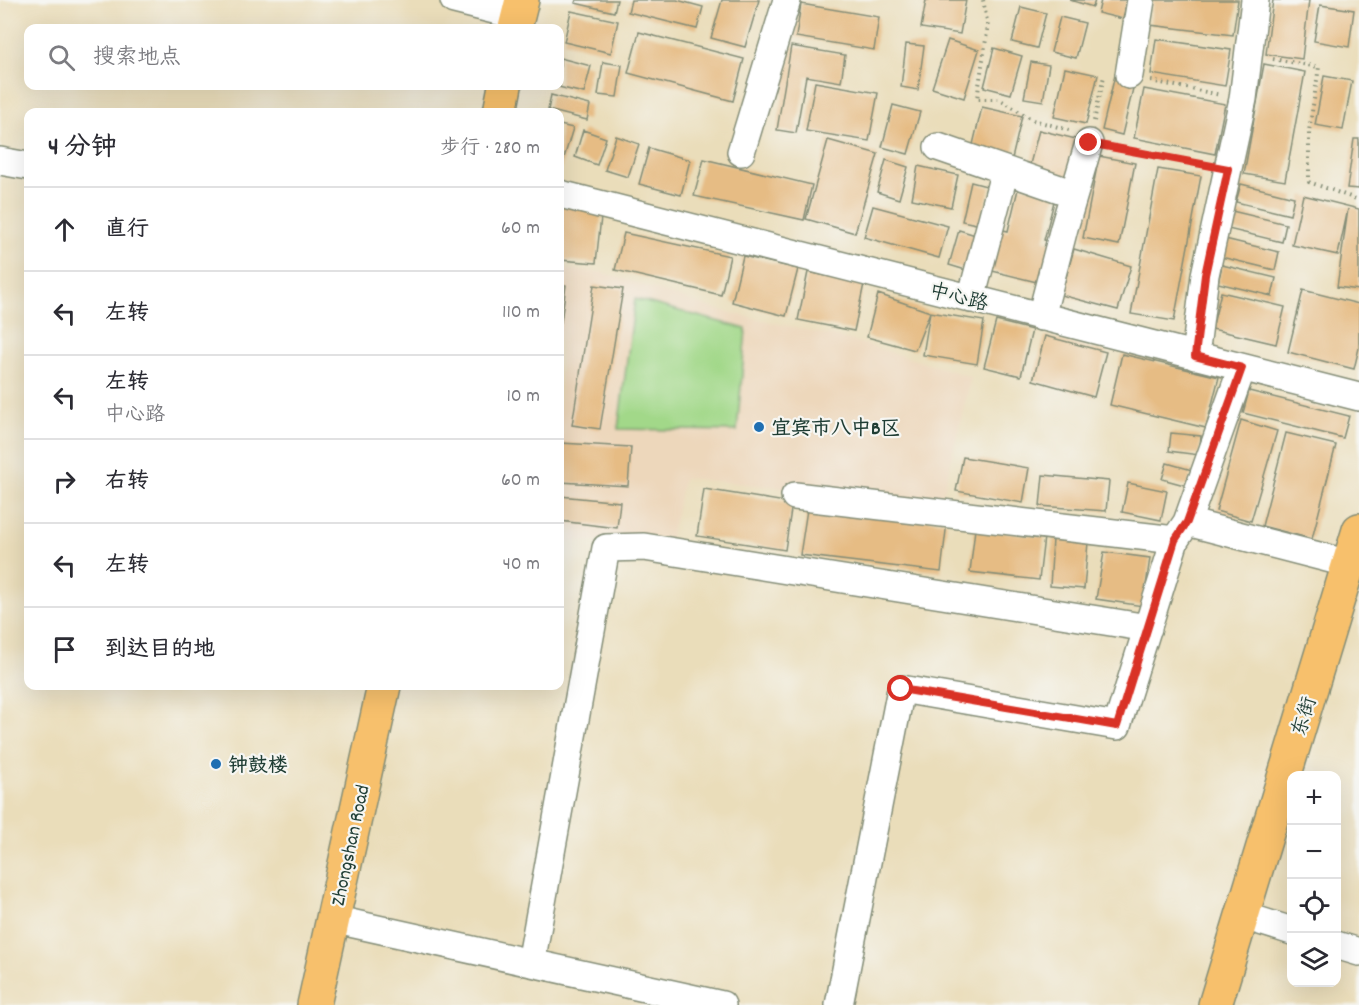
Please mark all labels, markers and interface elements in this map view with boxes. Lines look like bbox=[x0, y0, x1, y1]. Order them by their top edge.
search box bbox=[24, 24, 564, 90]
icon: search bbox=[45, 41, 78, 74]
text: 搜索地点 bbox=[93, 43, 181, 74]
route end bbox=[1075, 129, 1101, 155]
text: 4 分钟 bbox=[48, 130, 117, 167]
text: 步行 · 280 m bbox=[440, 135, 540, 163]
icon: ahead bbox=[48, 213, 81, 246]
text: 直行 bbox=[105, 215, 149, 246]
text: 60 m bbox=[501, 215, 540, 243]
street label: 中心路 bbox=[926, 278, 992, 320]
icon: left bbox=[48, 297, 81, 330]
text: 左转 bbox=[105, 299, 149, 330]
text: 110 m bbox=[502, 299, 540, 327]
text: 左转 bbox=[105, 368, 149, 399]
icon: left bbox=[48, 381, 81, 414]
text: 10 m bbox=[506, 383, 540, 411]
text: 中心路 bbox=[105, 402, 165, 430]
place label: 宜宾市八中B区 bbox=[771, 416, 900, 444]
marker: 宜宾市八中B区 bbox=[752, 420, 766, 434]
icon: right bbox=[48, 465, 81, 498]
text: 右转 bbox=[105, 467, 149, 498]
text: 60 m bbox=[501, 467, 540, 495]
icon: left bbox=[48, 549, 81, 582]
text: 左转 bbox=[105, 551, 149, 582]
text: 40 m bbox=[502, 551, 540, 579]
icon: arrive bbox=[48, 633, 81, 666]
text: 到达目的地 bbox=[105, 635, 215, 666]
route start bbox=[887, 675, 913, 701]
street label: 东街 bbox=[1287, 694, 1325, 740]
place label: 钟鼓楼 bbox=[228, 753, 288, 781]
marker: 钟鼓楼 bbox=[209, 757, 223, 771]
map controls bbox=[1287, 771, 1341, 987]
button: + bbox=[1287, 771, 1341, 825]
street label: Zhongshan Road bbox=[325, 783, 378, 909]
button: − bbox=[1287, 825, 1341, 879]
button: locate bbox=[1287, 879, 1341, 933]
button: layers bbox=[1287, 933, 1341, 987]

